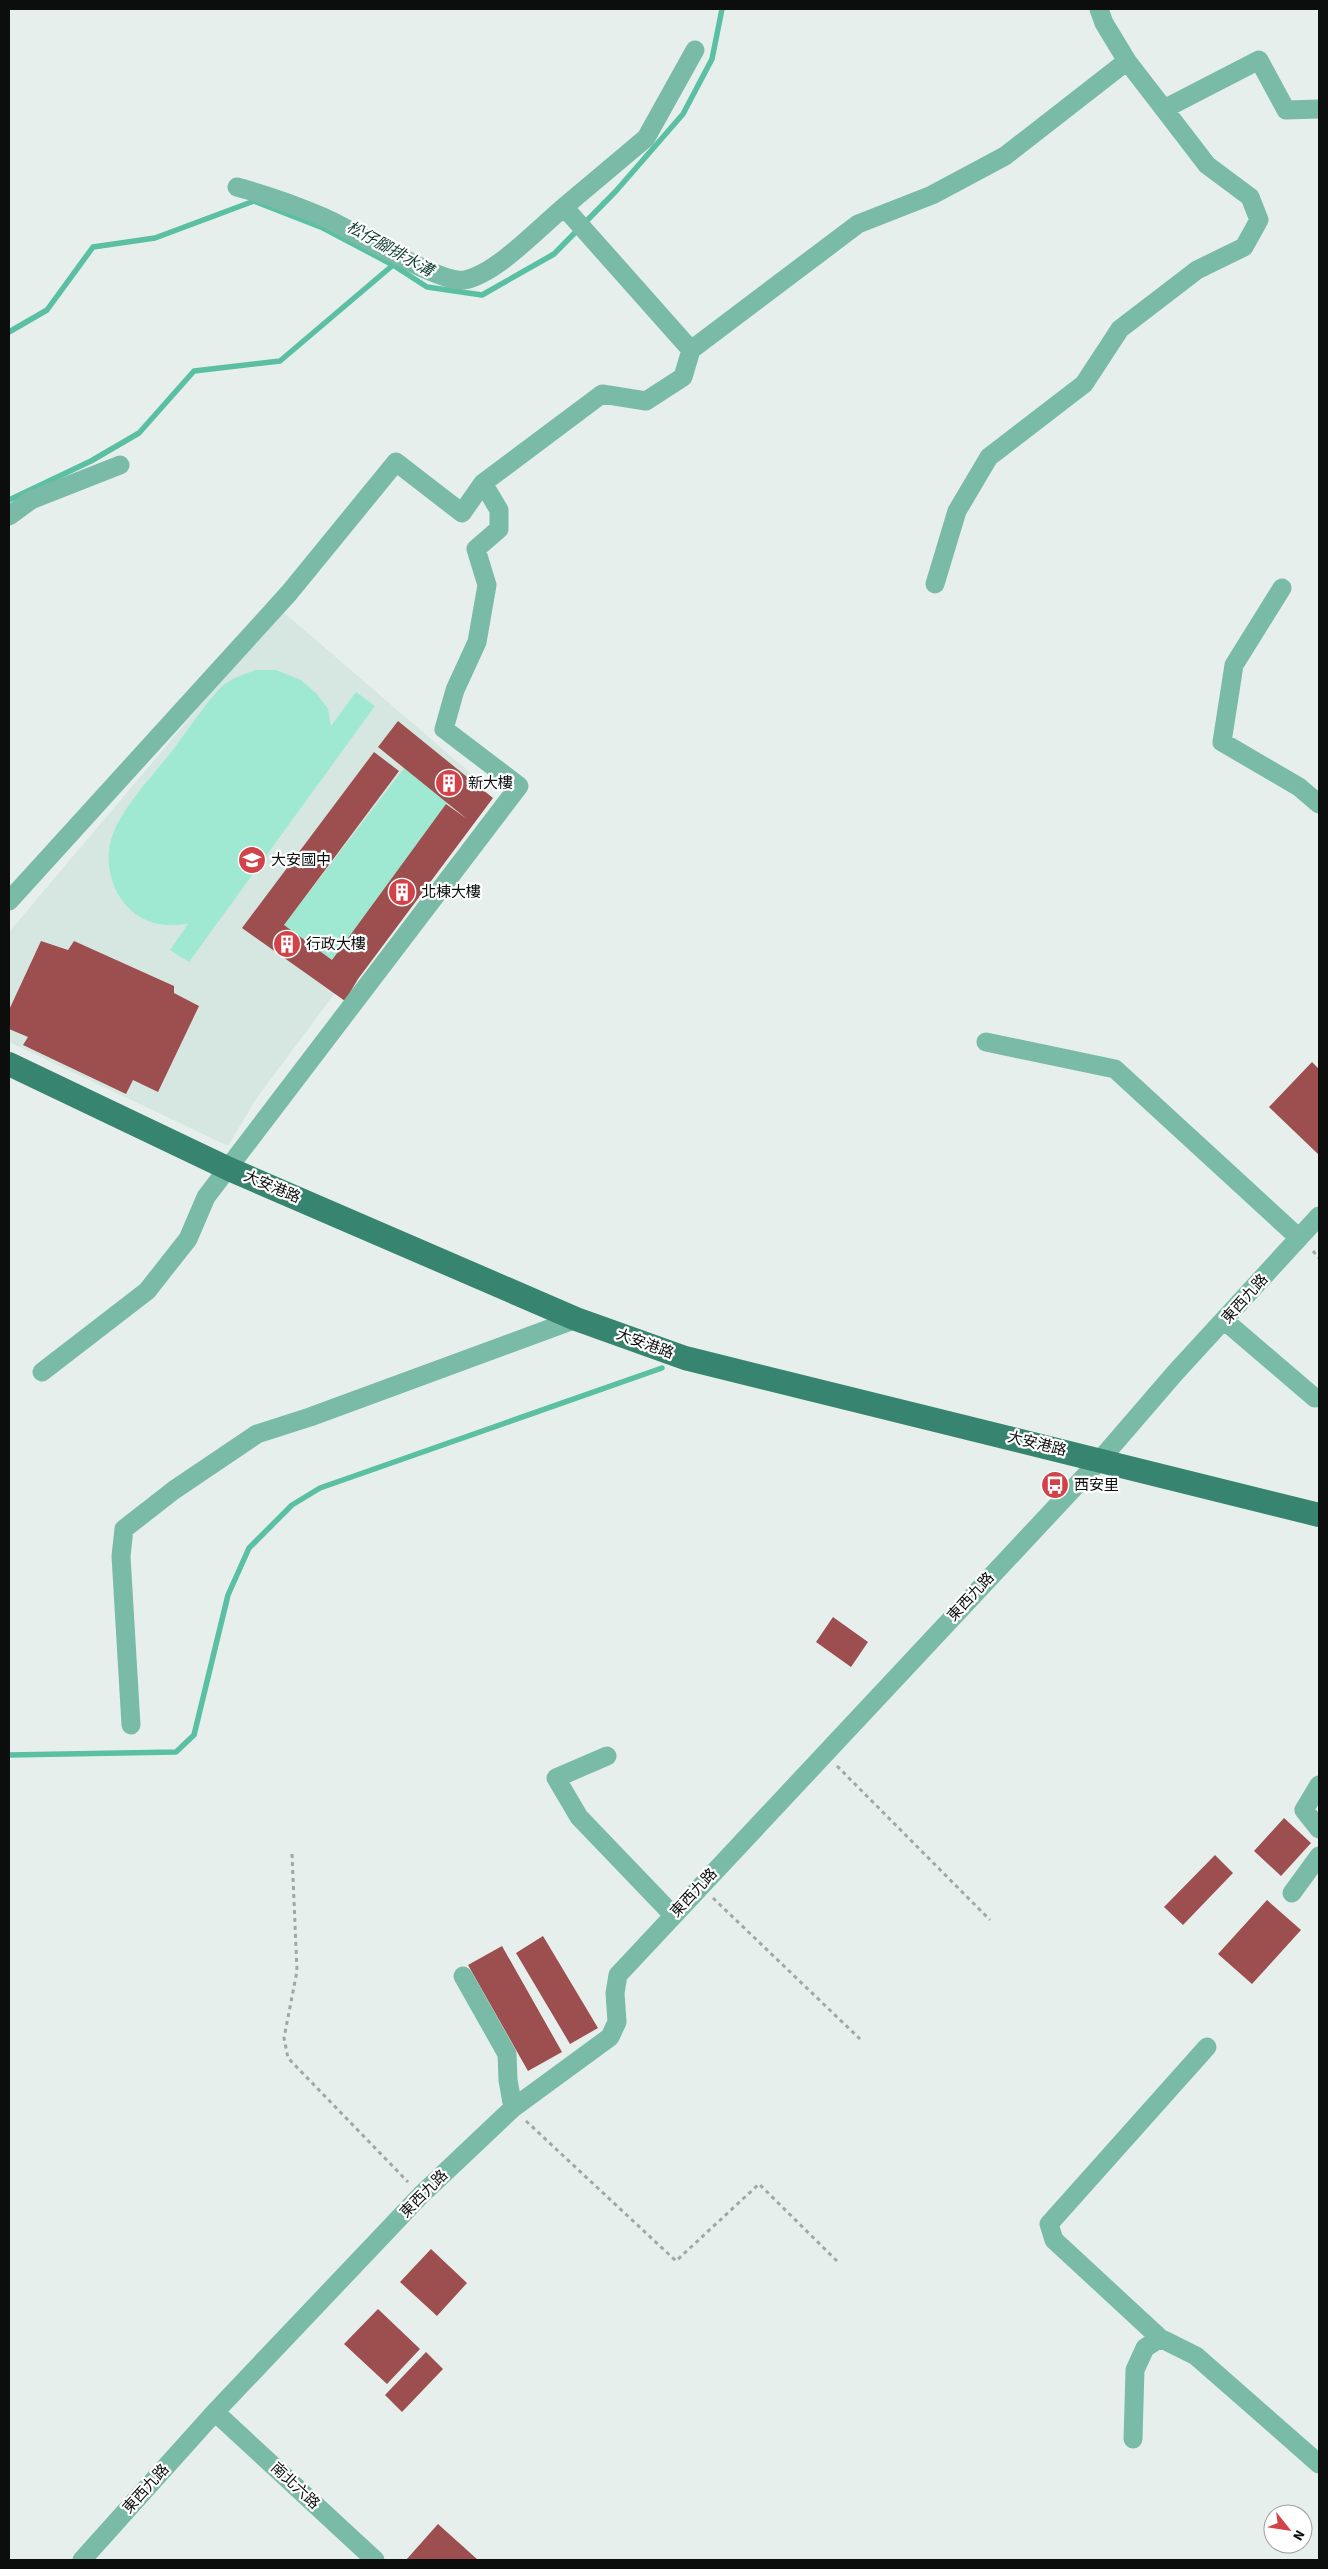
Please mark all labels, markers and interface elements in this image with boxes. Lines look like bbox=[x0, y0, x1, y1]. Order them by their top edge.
water label: 松仔腳排水溝 bbox=[343, 216, 439, 283]
building icon: 新大樓 bbox=[434, 768, 464, 798]
place label: 新大樓 bbox=[468, 773, 513, 794]
school or university icon: 大安國中 bbox=[237, 845, 267, 875]
place label: 大安國中 bbox=[271, 850, 331, 871]
building icon: 北棟大樓 bbox=[387, 877, 417, 907]
place label: 北棟大樓 bbox=[421, 882, 481, 903]
building icon: 行政大樓 bbox=[272, 929, 302, 959]
place label: 行政大樓 bbox=[306, 934, 366, 955]
street label: 大安港路 bbox=[240, 1166, 304, 1208]
street label: 東西九路 bbox=[1217, 1270, 1273, 1328]
street label: 大安港路 bbox=[613, 1324, 677, 1364]
street label: 大安港路 bbox=[1005, 1427, 1069, 1461]
bus stop icon: 西安里 bbox=[1040, 1470, 1070, 1500]
place label: 西安里 bbox=[1074, 1475, 1119, 1496]
street label: 東西九路 bbox=[943, 1568, 999, 1626]
street label: 東西九路 bbox=[666, 1864, 722, 1922]
street label: 東西九路 bbox=[395, 2165, 453, 2223]
street label: 南北六路 bbox=[266, 2458, 324, 2514]
street label: 東西九路 bbox=[118, 2460, 174, 2518]
north arrow bbox=[1263, 2504, 1313, 2554]
text: N bbox=[1287, 2526, 1309, 2544]

